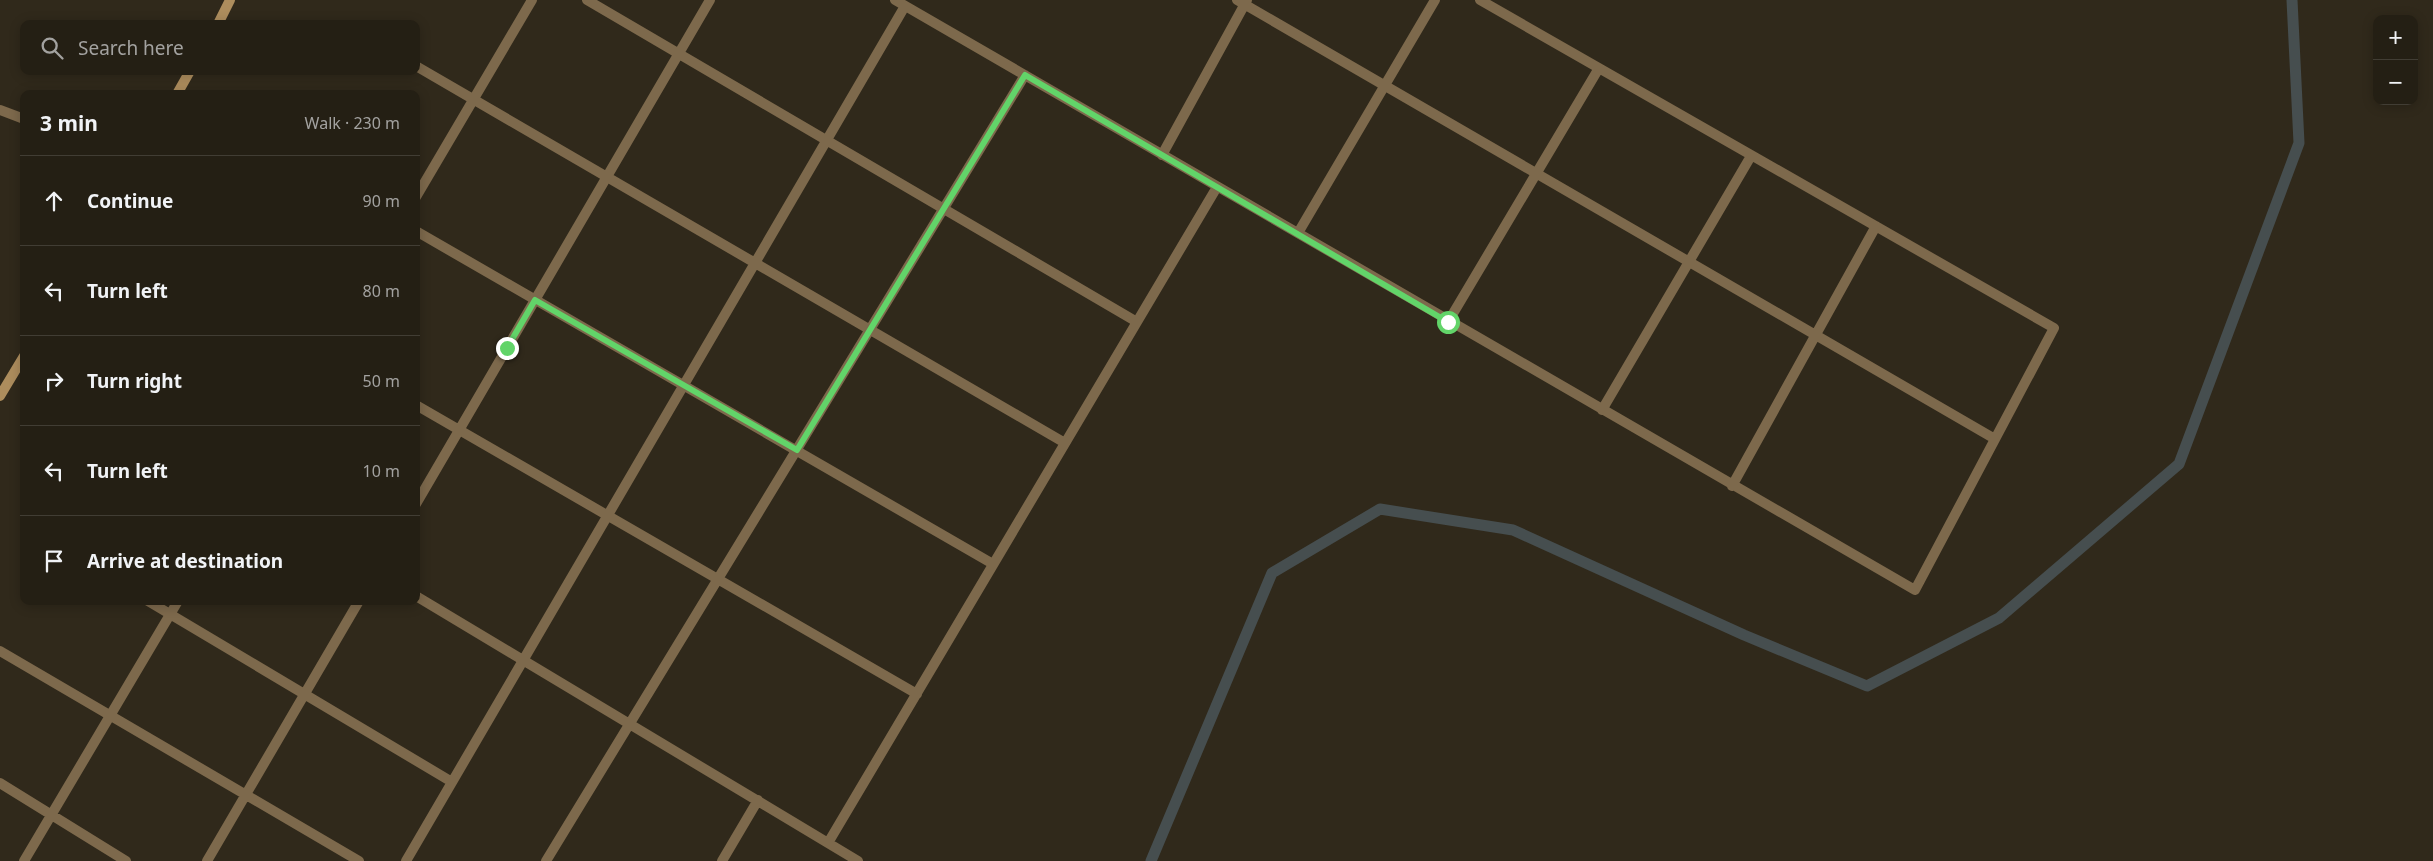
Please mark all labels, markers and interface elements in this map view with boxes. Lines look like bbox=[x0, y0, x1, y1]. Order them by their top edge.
map controls bbox=[2373, 15, 2418, 105]
button: + bbox=[2373, 15, 2418, 60]
search box bbox=[20, 20, 420, 75]
icon: search bbox=[38, 34, 66, 62]
text: Search here bbox=[78, 35, 184, 61]
button: − bbox=[2373, 60, 2418, 105]
text: 3 min bbox=[40, 109, 98, 137]
text: Walk · 230 m bbox=[305, 112, 400, 134]
icon: ahead bbox=[40, 187, 68, 215]
text: Continue bbox=[87, 188, 173, 214]
text: 90 m bbox=[363, 190, 400, 212]
icon: left bbox=[40, 277, 68, 305]
text: Turn left bbox=[87, 278, 168, 304]
text: 80 m bbox=[363, 280, 400, 302]
route start bbox=[1437, 311, 1460, 334]
route end bbox=[496, 337, 519, 360]
icon: right bbox=[40, 367, 68, 395]
text: Turn right bbox=[87, 368, 182, 394]
text: 50 m bbox=[363, 370, 400, 392]
icon: left bbox=[40, 457, 68, 485]
text: Turn left bbox=[87, 458, 168, 484]
text: 10 m bbox=[363, 460, 400, 482]
icon: arrive bbox=[40, 547, 68, 575]
text: Arrive at destination bbox=[87, 548, 283, 574]

